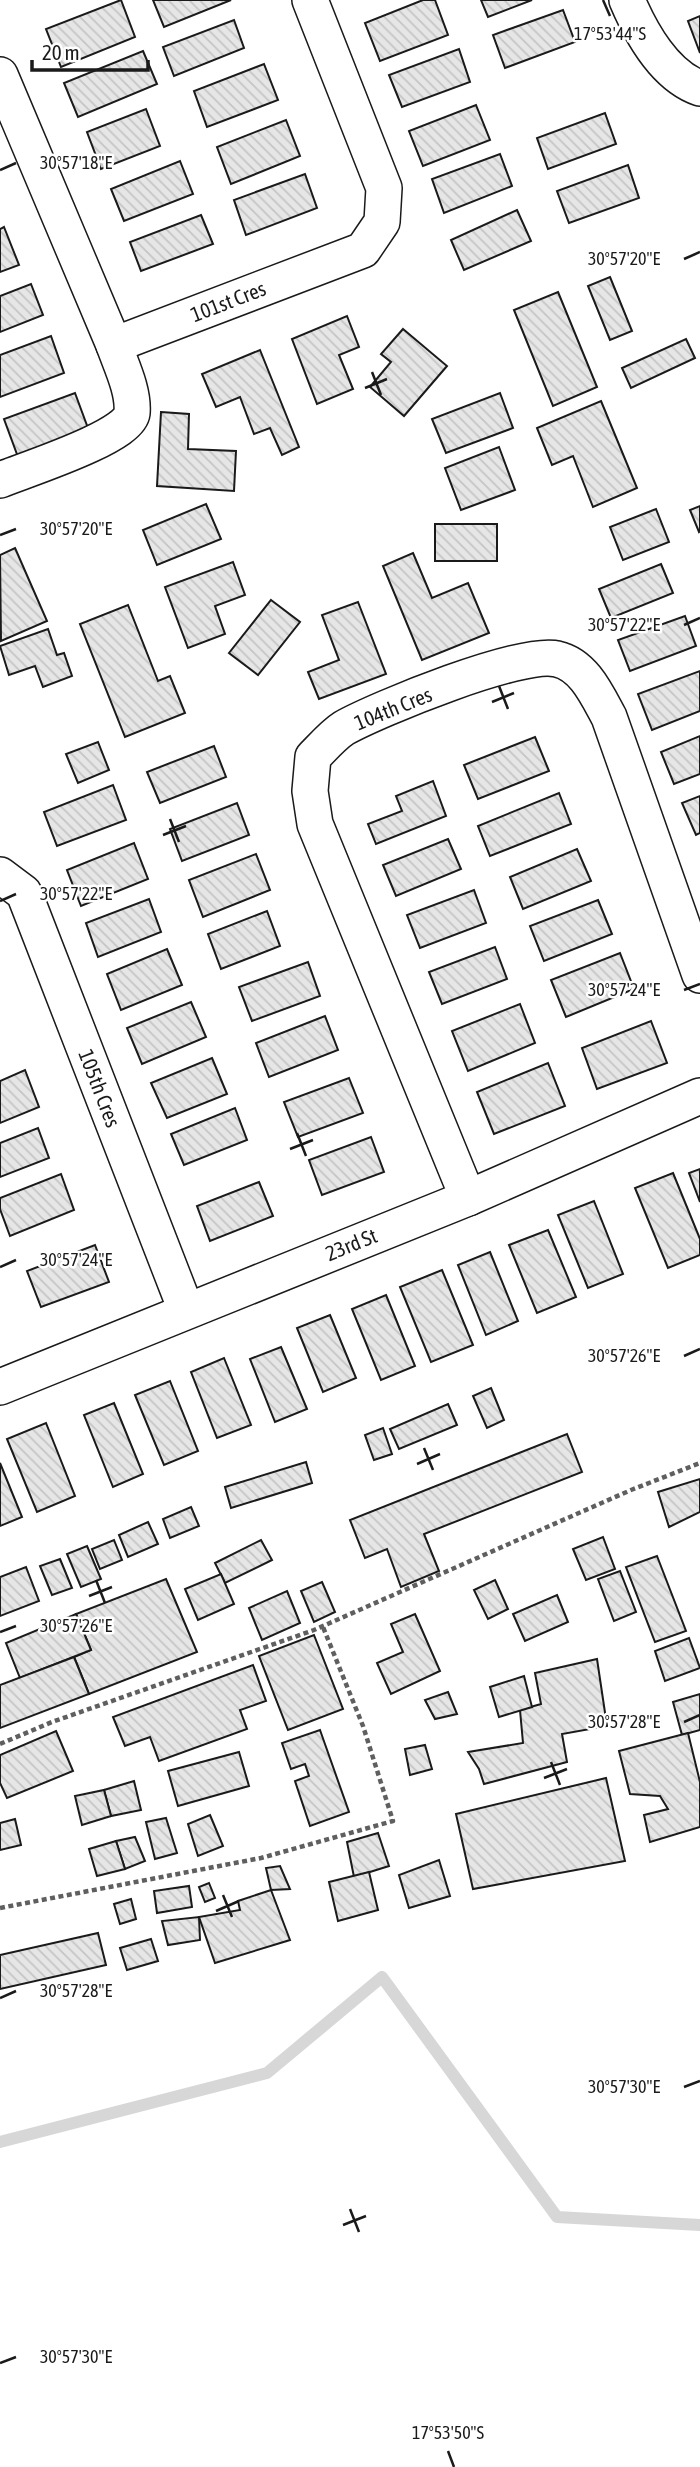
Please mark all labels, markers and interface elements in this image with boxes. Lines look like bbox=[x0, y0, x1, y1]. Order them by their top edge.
text: 17°53'44"S bbox=[574, 23, 646, 44]
scale bar bbox=[32, 28, 147, 72]
text: 20 m bbox=[42, 40, 80, 64]
text: 30°57'18"E bbox=[40, 152, 112, 173]
text: 30°57'20"E bbox=[588, 248, 660, 269]
street label: 101st Cres bbox=[187, 276, 269, 326]
text: 30°57'20"E bbox=[40, 518, 112, 539]
text: 30°57'22"E bbox=[588, 614, 660, 635]
street label: 104th Cres bbox=[351, 682, 435, 734]
text: 30°57'22"E bbox=[40, 883, 112, 904]
text: 30°57'24"E bbox=[588, 979, 660, 1000]
street label: 105th Cres bbox=[74, 1046, 126, 1130]
street label: 23rd St bbox=[322, 1223, 380, 1265]
text: 30°57'24"E bbox=[40, 1249, 112, 1270]
text: 30°57'26"E bbox=[588, 1345, 660, 1366]
text: 30°57'26"E bbox=[40, 1615, 112, 1636]
text: 30°57'28"E bbox=[588, 1711, 660, 1732]
text: 30°57'28"E bbox=[40, 1980, 112, 2001]
text: 30°57'30"E bbox=[588, 2076, 660, 2097]
text: 30°57'30"E bbox=[40, 2346, 112, 2367]
text: 17°53'50"S bbox=[412, 2422, 484, 2443]

